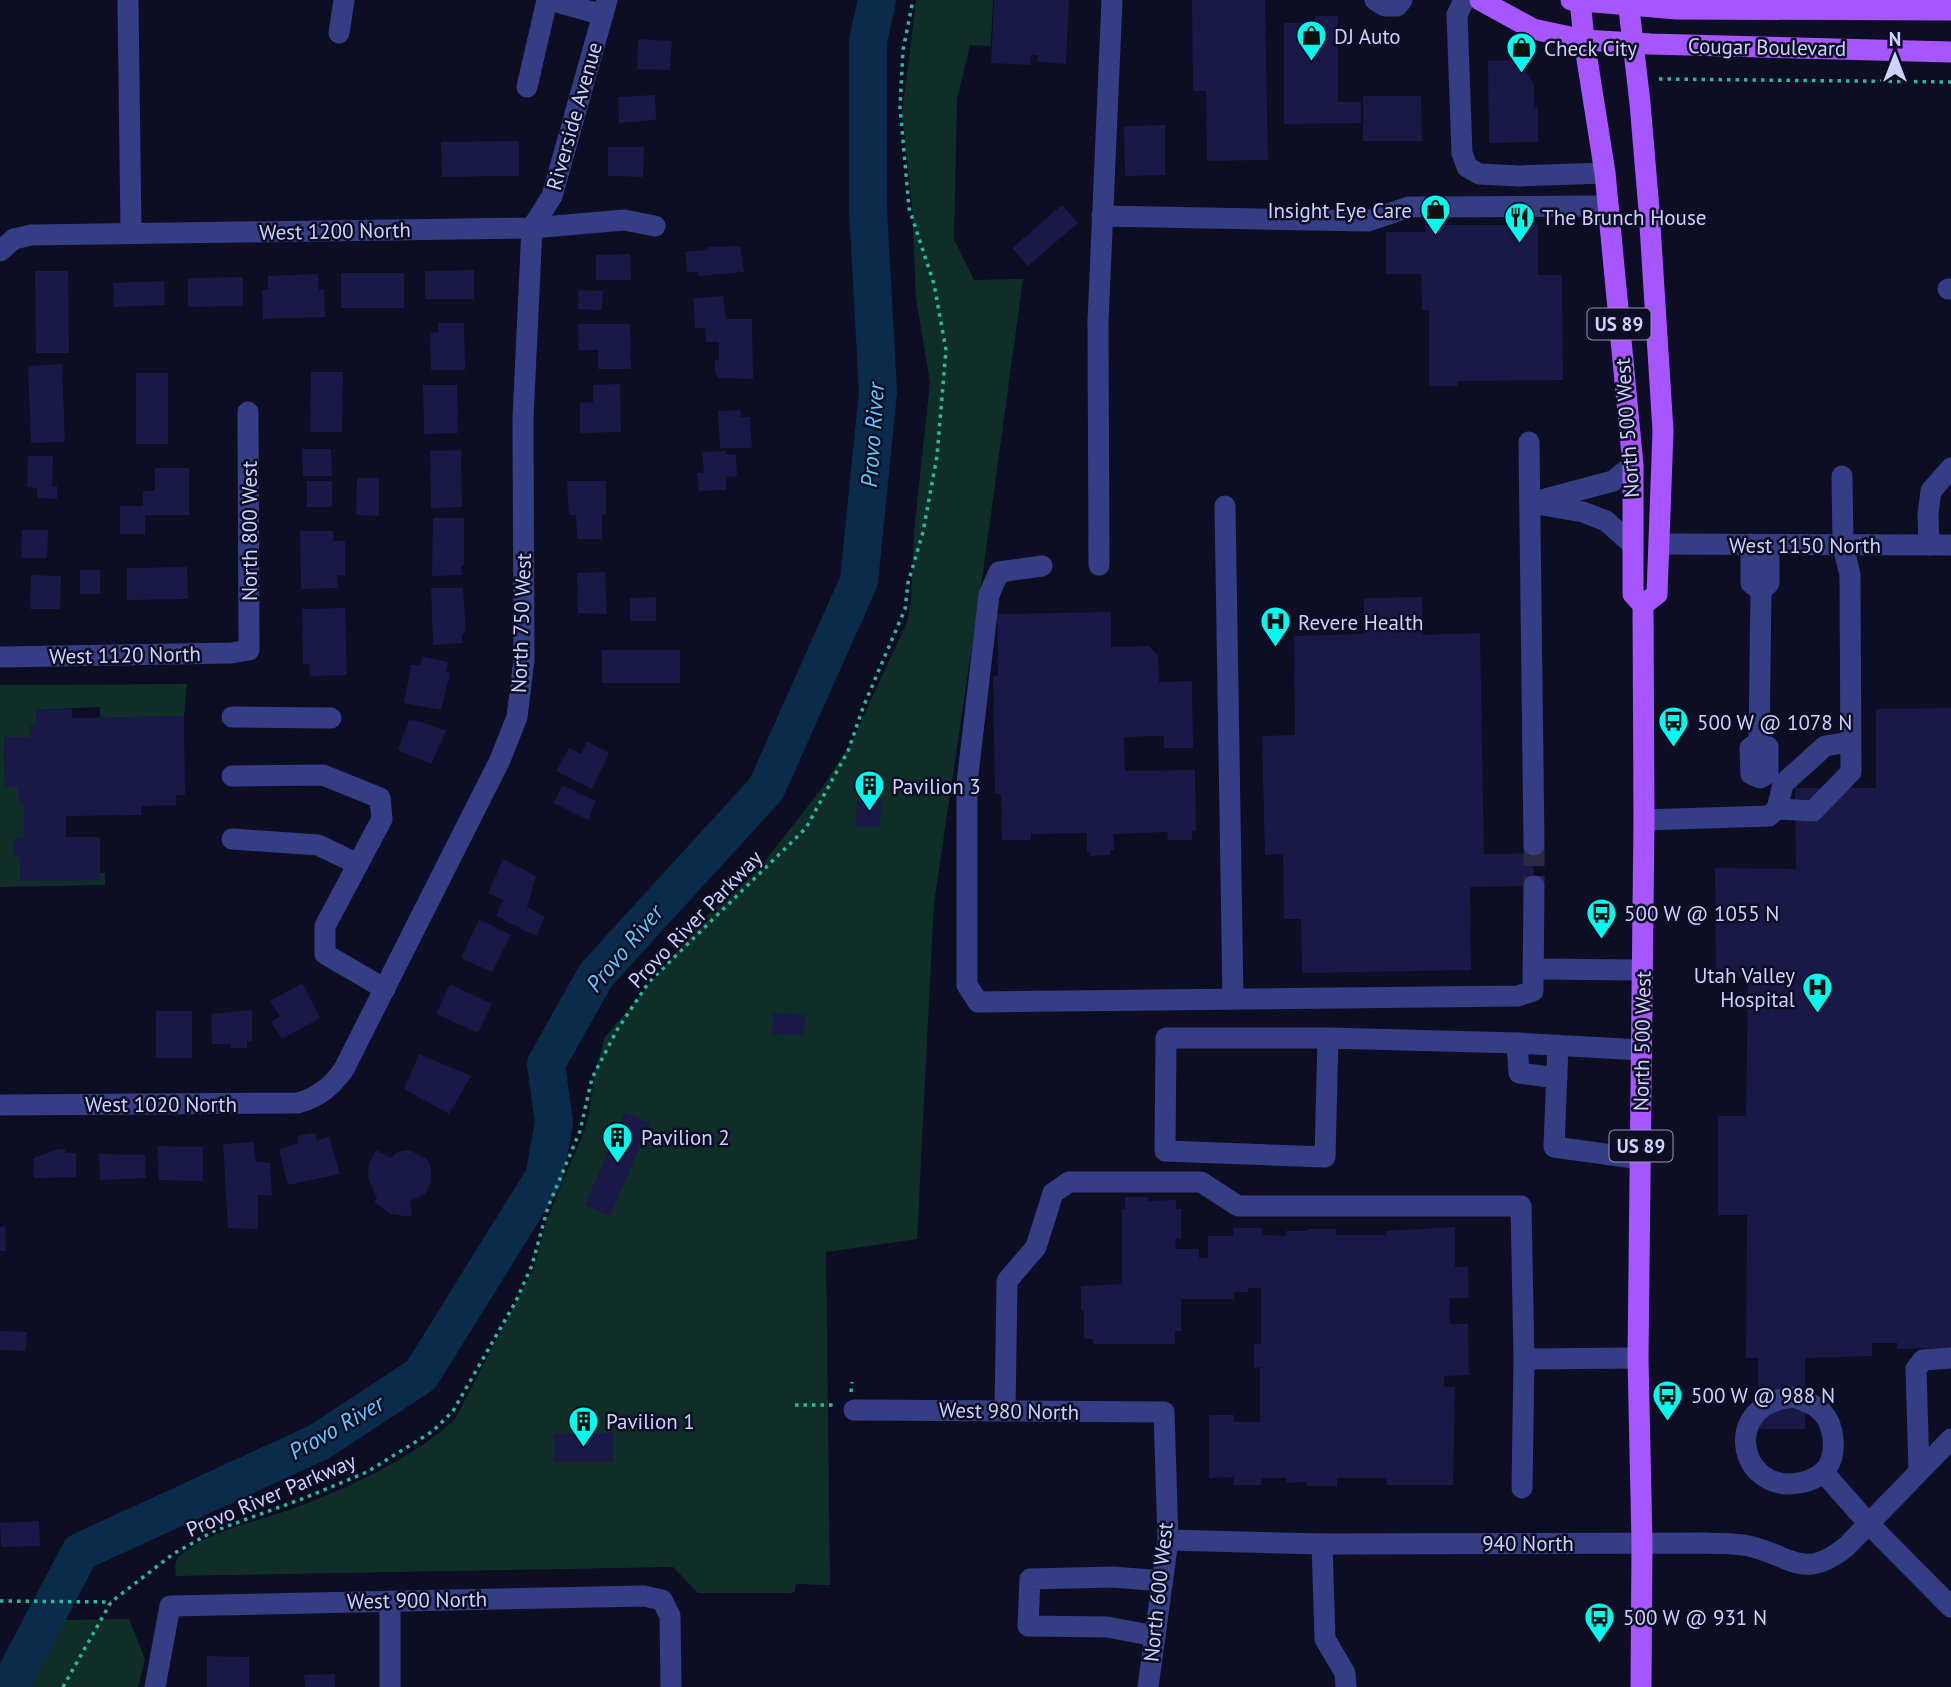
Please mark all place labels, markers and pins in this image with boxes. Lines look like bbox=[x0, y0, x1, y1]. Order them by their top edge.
shop icon: DJ Auto bbox=[1294, 19, 1328, 63]
place label: DJ Auto bbox=[1334, 23, 1401, 50]
shop icon: Check City bbox=[1504, 31, 1538, 75]
place label: Check City bbox=[1544, 35, 1637, 62]
shop icon: Insight Eye Care bbox=[1418, 193, 1452, 237]
place label: Insight Eye Care bbox=[1267, 197, 1412, 224]
restaurant icon: The Brunch House bbox=[1502, 200, 1536, 244]
place label: The Brunch House bbox=[1542, 204, 1706, 231]
hospital icon: Revere Health bbox=[1258, 605, 1292, 649]
place label: Revere Health bbox=[1298, 609, 1424, 636]
bus stop icon: 500 W @ 1078 N bbox=[1657, 705, 1691, 749]
place label: 500 W @ 1078 N bbox=[1697, 709, 1852, 736]
building icon: Pavilion 3 bbox=[852, 769, 886, 813]
place label: Pavilion 3 bbox=[892, 773, 981, 800]
bus stop icon: 500 W @ 1055 N bbox=[1584, 896, 1618, 940]
place label: 500 W @ 1055 N bbox=[1624, 900, 1779, 927]
place label: Utah Valley Hospital bbox=[1694, 962, 1795, 1013]
hospital icon: Utah Valley Hospital bbox=[1801, 970, 1835, 1014]
building icon: Pavilion 2 bbox=[601, 1120, 635, 1164]
place label: Pavilion 2 bbox=[641, 1124, 730, 1151]
bus stop icon: 500 W @ 988 N bbox=[1651, 1378, 1685, 1422]
place label: 500 W @ 988 N bbox=[1691, 1382, 1835, 1409]
building icon: Pavilion 1 bbox=[566, 1404, 600, 1448]
place label: Pavilion 1 bbox=[606, 1408, 695, 1435]
bus stop icon: 500 W @ 931 N bbox=[1583, 1600, 1617, 1644]
place label: 500 W @ 931 N bbox=[1623, 1604, 1767, 1631]

